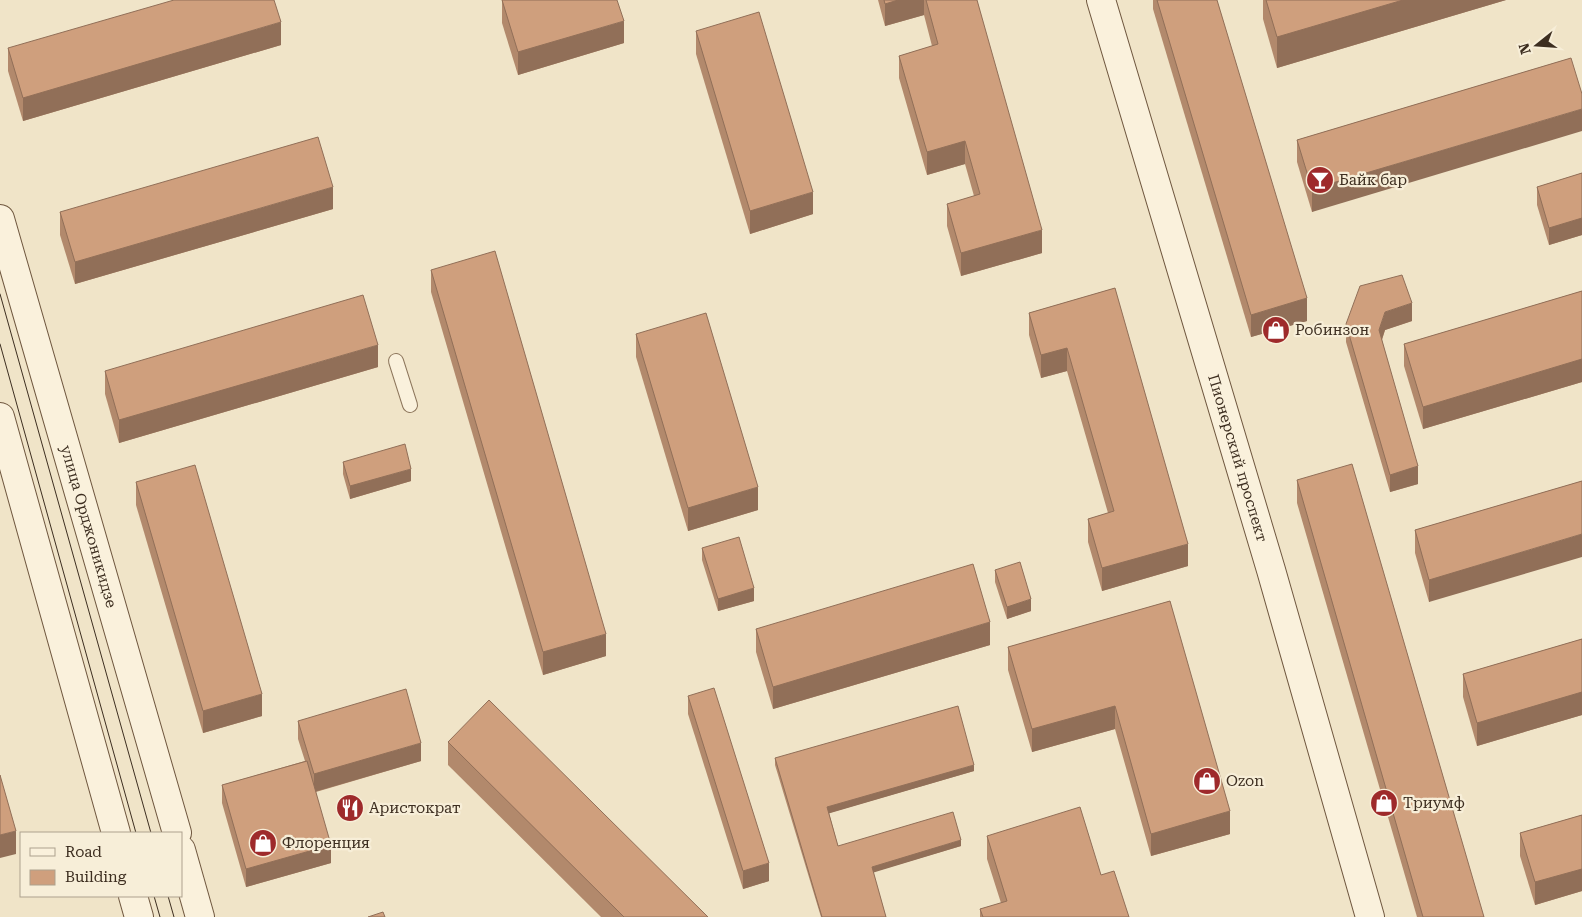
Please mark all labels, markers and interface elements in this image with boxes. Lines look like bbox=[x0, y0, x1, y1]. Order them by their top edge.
north arrow bbox=[1512, 20, 1562, 70]
text: N bbox=[1515, 41, 1534, 56]
bar icon: Байк бар bbox=[1305, 165, 1335, 195]
place label: Байк бар bbox=[1339, 171, 1407, 189]
shop icon: Робинзон bbox=[1261, 315, 1291, 345]
place label: Робинзон bbox=[1295, 321, 1370, 339]
street label: Пионерский проспект bbox=[1204, 372, 1271, 544]
street label: улица Орджоникидзе bbox=[57, 443, 121, 610]
shop icon: Ozon bbox=[1192, 766, 1222, 796]
place label: Ozon bbox=[1226, 772, 1264, 790]
shop icon: Триумф bbox=[1369, 788, 1399, 818]
restaurant icon: Аристократ bbox=[335, 793, 365, 823]
place label: Триумф bbox=[1403, 794, 1465, 812]
place label: Аристократ bbox=[369, 799, 461, 817]
shop icon: Флоренция bbox=[248, 828, 278, 858]
legend bbox=[20, 832, 182, 897]
place label: Флоренция bbox=[282, 834, 370, 852]
text: Road bbox=[65, 843, 102, 861]
text: Building bbox=[65, 868, 127, 886]

